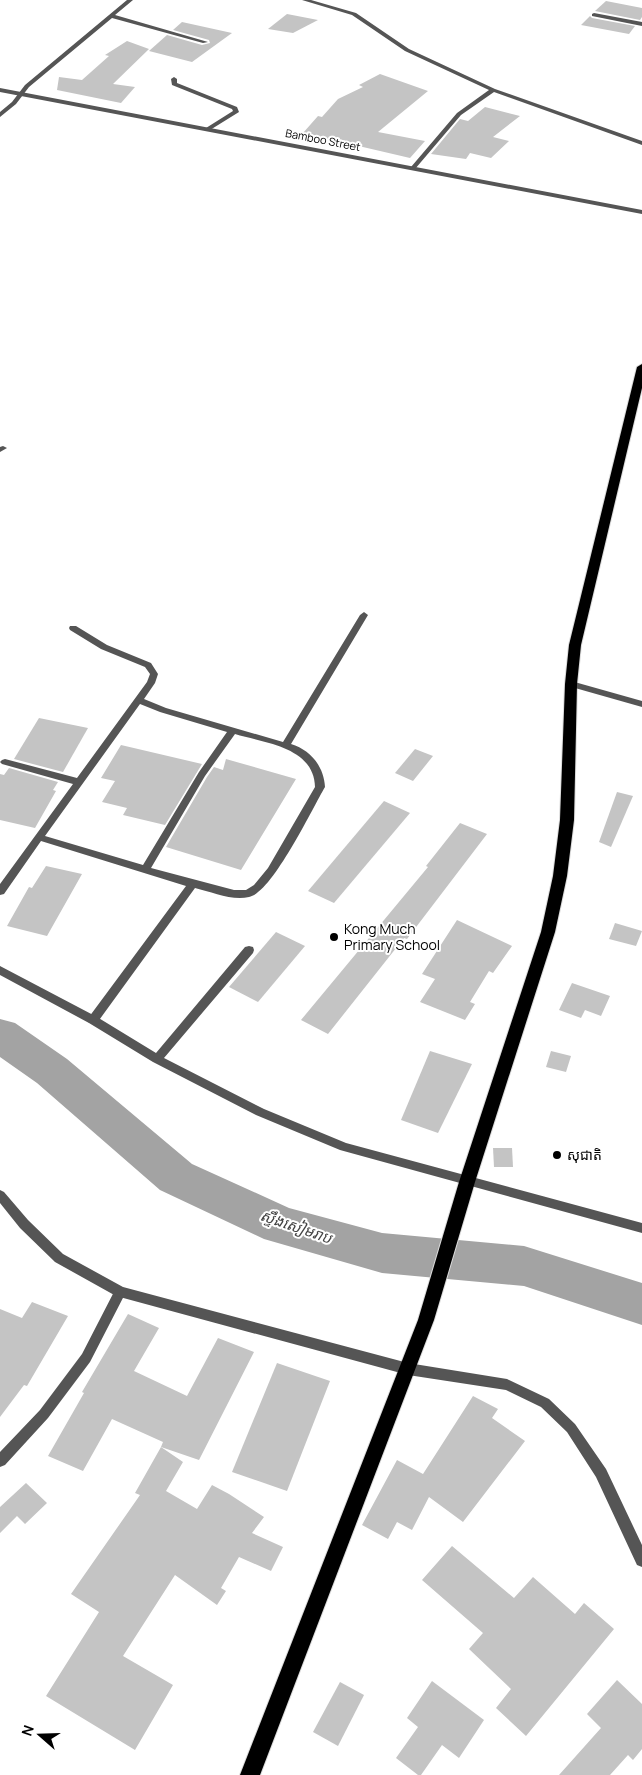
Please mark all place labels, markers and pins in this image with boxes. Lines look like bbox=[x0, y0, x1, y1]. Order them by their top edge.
place label: Kong Much Primary School bbox=[344, 919, 440, 954]
marker: Kong Much Primary School bbox=[328, 931, 340, 943]
place label: សុជាតិ bbox=[567, 1145, 602, 1164]
marker: សុជាតិ bbox=[551, 1149, 563, 1161]

